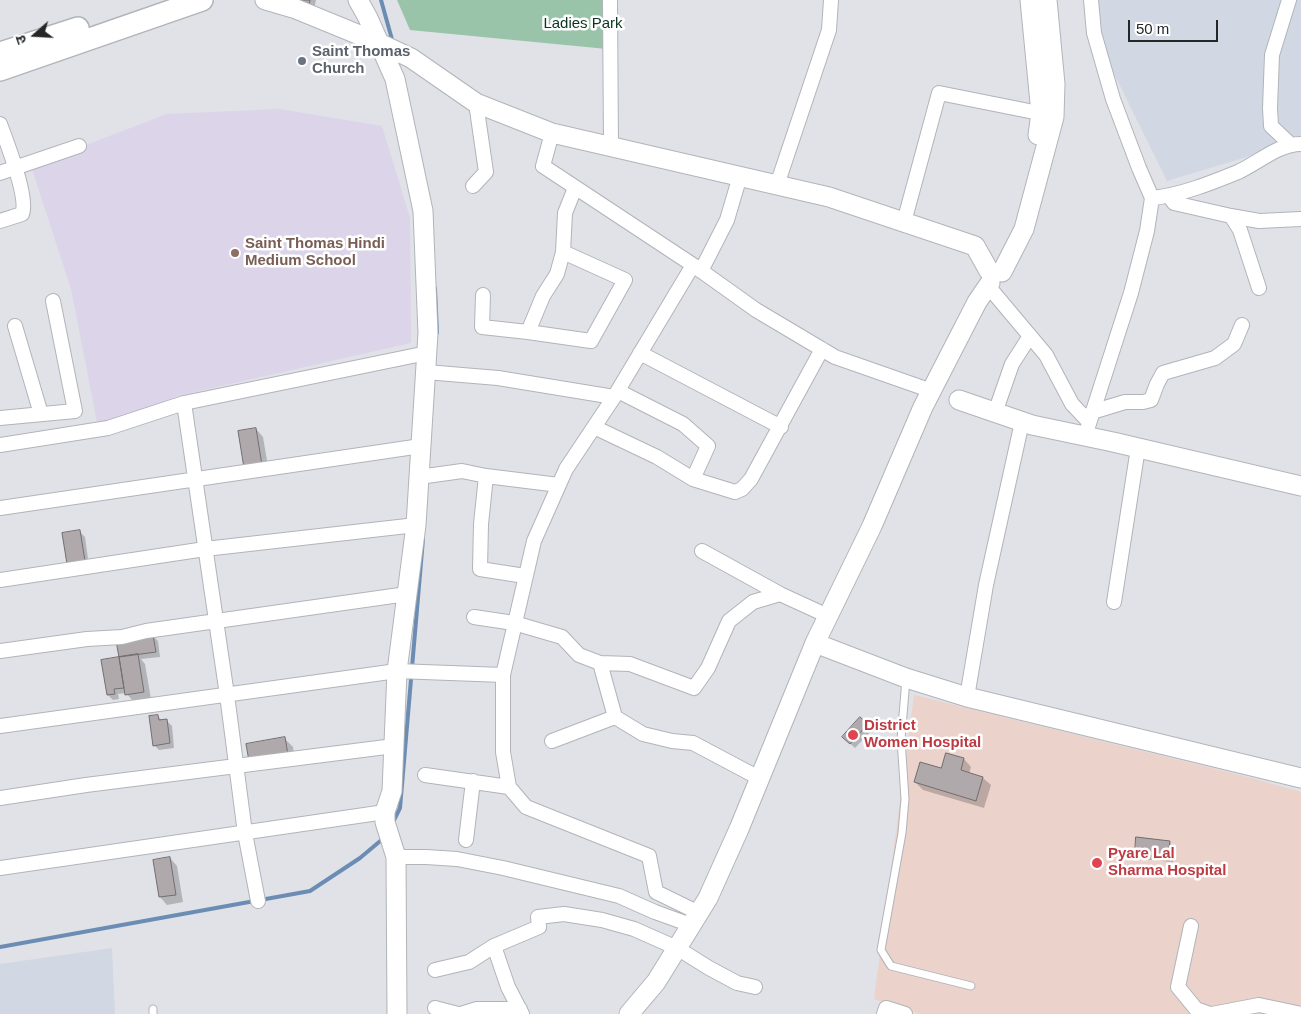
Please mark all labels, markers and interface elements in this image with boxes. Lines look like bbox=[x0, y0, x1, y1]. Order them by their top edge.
north arrow bbox=[10, 10, 60, 60]
scale bar bbox=[1131, 10, 1221, 42]
park label: Ladies Park bbox=[543, 15, 623, 33]
text: 50 m bbox=[1136, 20, 1169, 37]
text: उ bbox=[12, 33, 30, 46]
place label: Saint Thomas Church bbox=[312, 43, 410, 78]
marker: Saint Thomas Church bbox=[296, 55, 308, 67]
place label: Saint Thomas Hindi Medium School bbox=[245, 235, 385, 270]
marker: Saint Thomas Hindi Medium School bbox=[229, 247, 241, 259]
place label: District Women Hospital bbox=[864, 717, 981, 752]
marker: District Women Hospital bbox=[846, 728, 860, 742]
place label: Pyare Lal Sharma Hospital bbox=[1108, 845, 1226, 880]
marker: Pyare Lal Sharma Hospital bbox=[1090, 856, 1104, 870]

